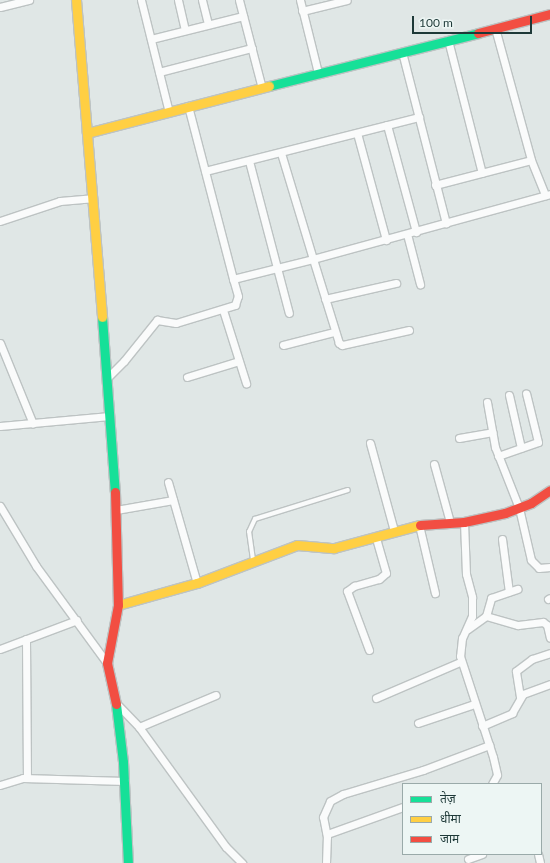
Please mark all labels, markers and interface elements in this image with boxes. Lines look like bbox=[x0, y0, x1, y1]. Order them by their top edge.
scale bar bbox=[414, 8, 534, 34]
text: 100 m bbox=[419, 15, 453, 30]
legend bbox=[402, 783, 542, 855]
text: तेज़ bbox=[440, 791, 456, 806]
text: धीमा bbox=[440, 811, 461, 826]
text: जाम bbox=[440, 831, 459, 846]

